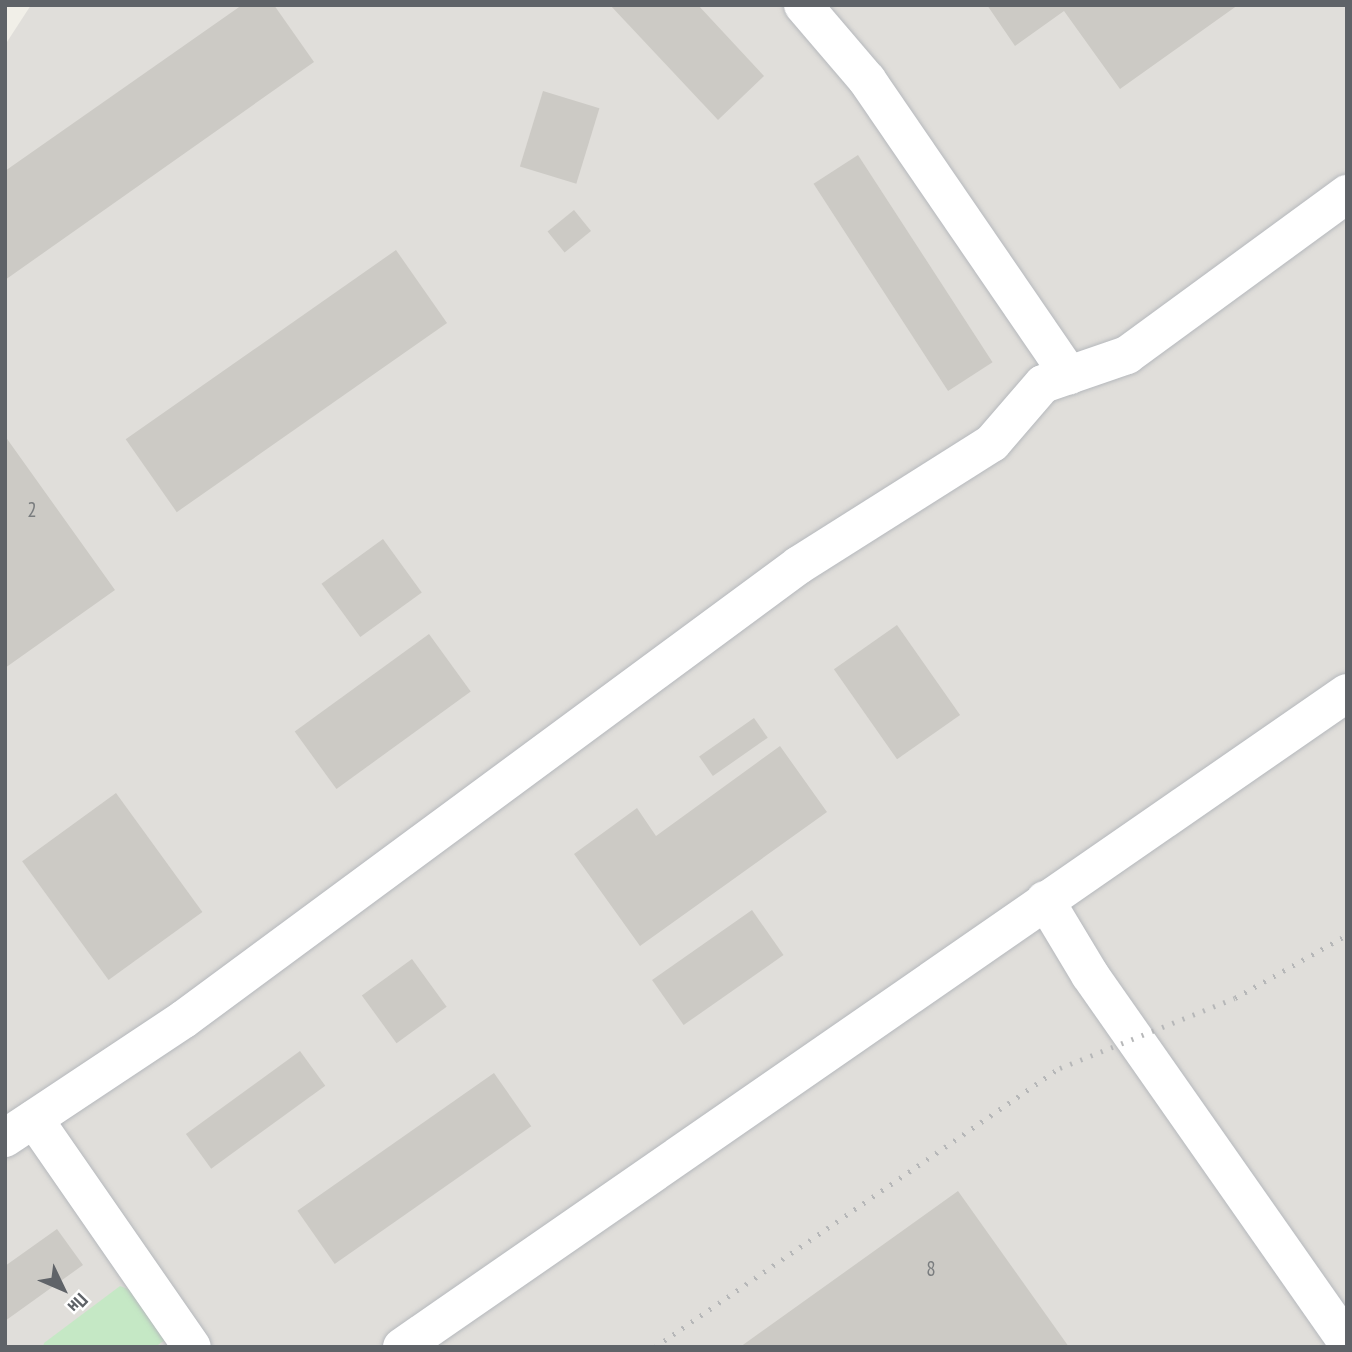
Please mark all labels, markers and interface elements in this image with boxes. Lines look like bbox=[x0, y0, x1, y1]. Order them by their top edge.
house number: 2 bbox=[27, 497, 37, 523]
north arrow bbox=[28, 1254, 98, 1324]
house number: 8 bbox=[926, 1256, 936, 1282]
text: Пн bbox=[63, 1289, 93, 1319]

